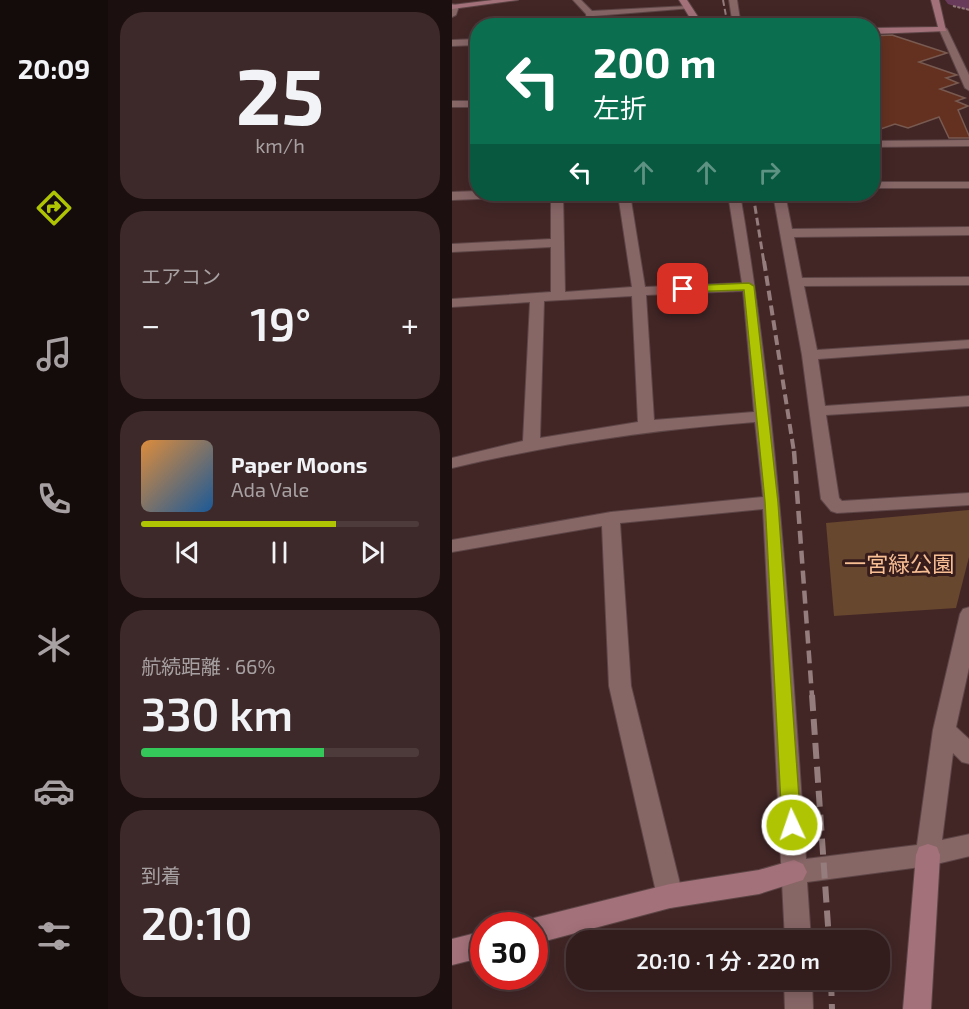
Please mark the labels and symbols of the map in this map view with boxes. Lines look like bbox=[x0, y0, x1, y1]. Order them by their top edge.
pin bbox=[657, 263, 708, 314]
park label: 一宮緑公園 bbox=[844, 550, 954, 576]
position arrow bbox=[760, 793, 824, 857]
speed limit sign: 30 bbox=[470, 912, 548, 990]

